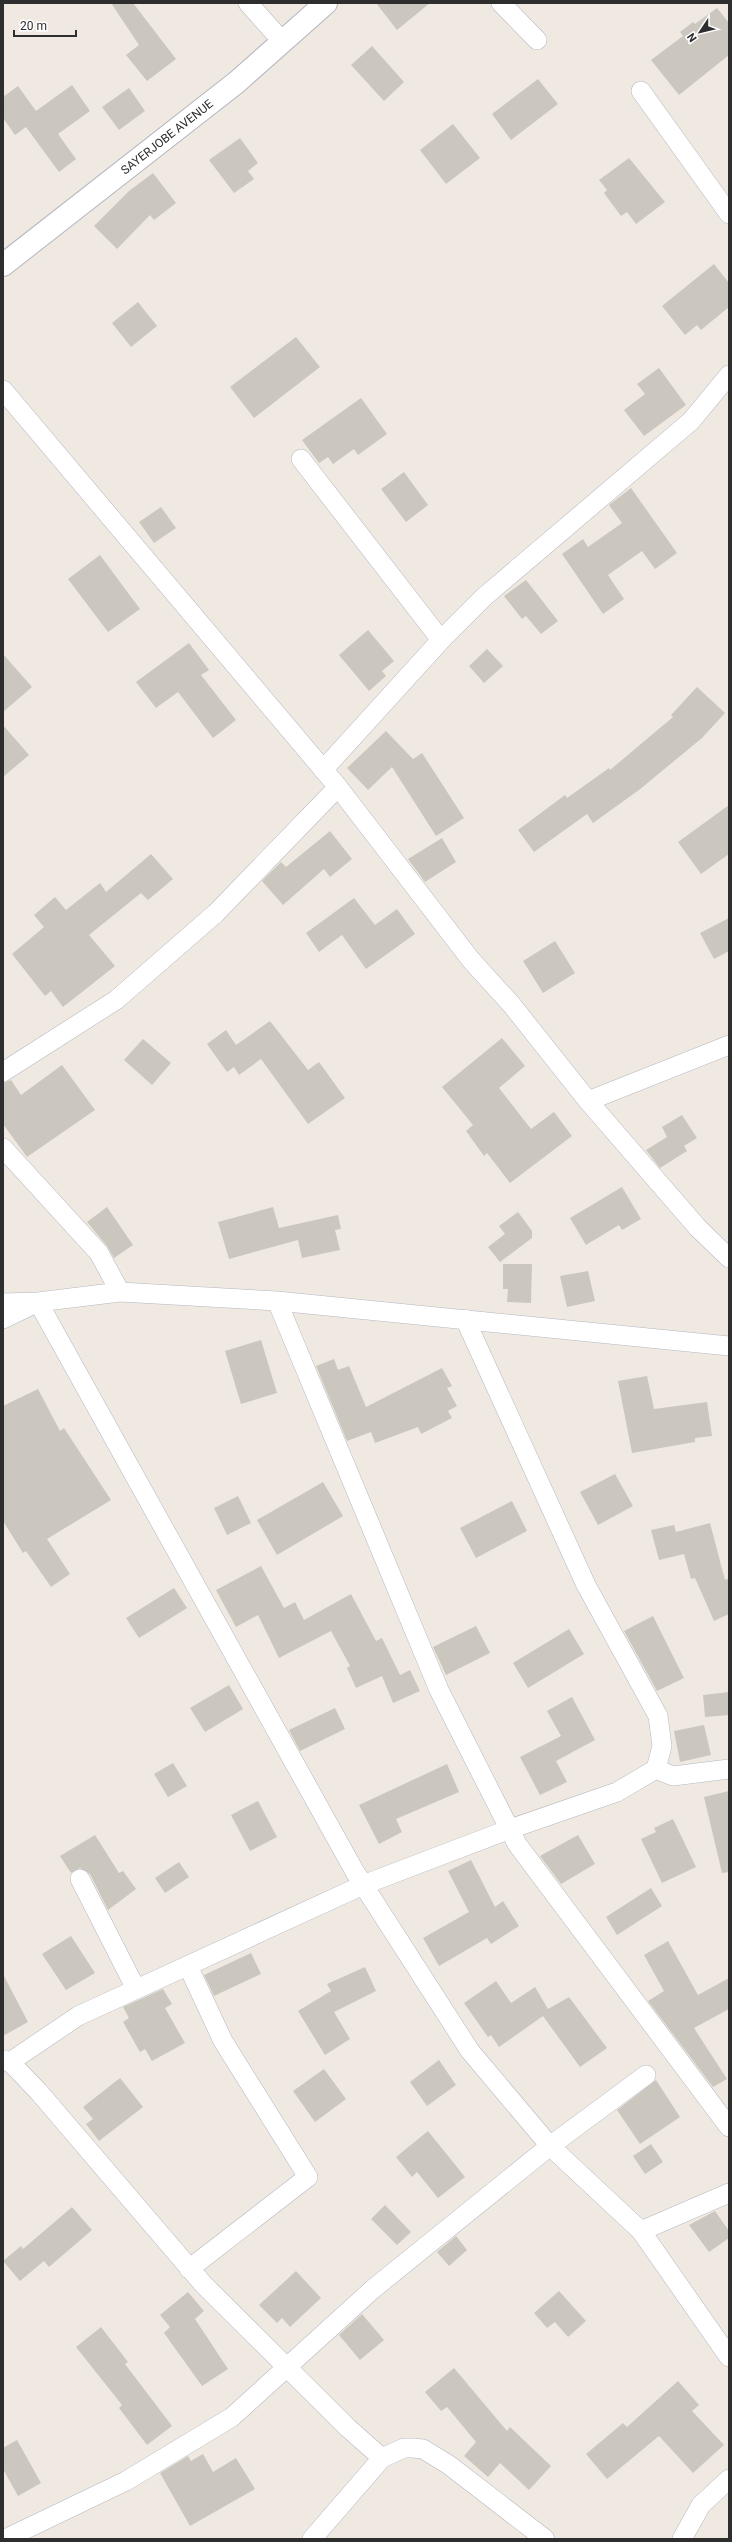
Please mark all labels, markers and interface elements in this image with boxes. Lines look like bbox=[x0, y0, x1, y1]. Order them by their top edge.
scale bar bbox=[14, 12, 76, 38]
north arrow bbox=[680, 12, 720, 52]
text: 20 m bbox=[20, 19, 47, 33]
text: N bbox=[685, 30, 700, 44]
street label: SAYERJOBE AVENUE bbox=[118, 97, 216, 177]

